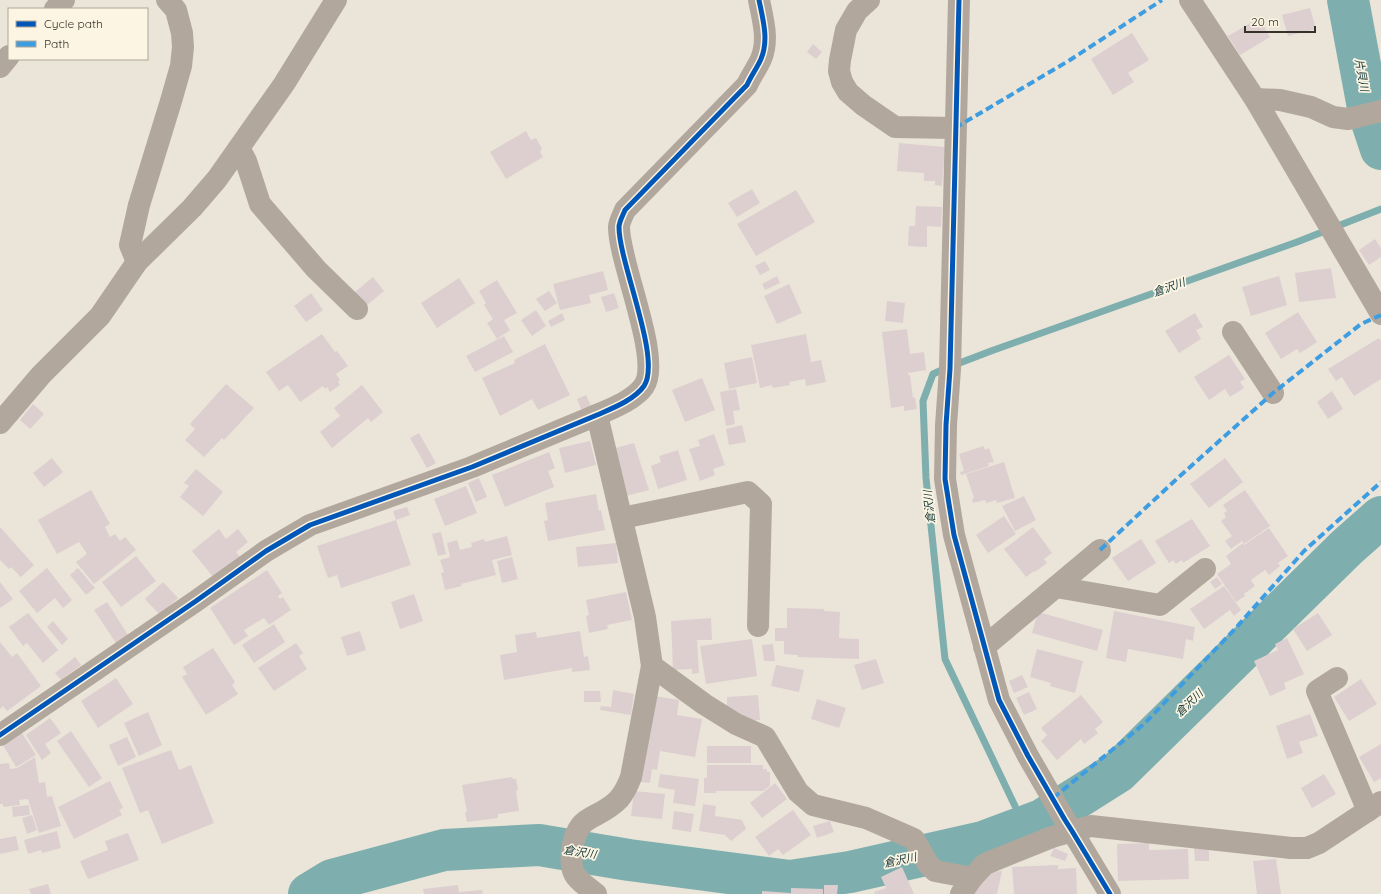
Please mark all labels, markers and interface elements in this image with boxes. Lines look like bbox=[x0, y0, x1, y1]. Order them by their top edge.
legend bbox=[8, 8, 148, 60]
scale bar bbox=[1245, 8, 1315, 34]
text: 20 m bbox=[1251, 14, 1279, 29]
text: Cycle path bbox=[44, 16, 103, 31]
text: Path bbox=[44, 36, 69, 51]
water label: 片貝川 bbox=[1352, 57, 1372, 94]
water label: 倉沢川 bbox=[1151, 274, 1188, 299]
water label: 倉沢川 bbox=[920, 489, 938, 524]
water label: 倉沢川 bbox=[1172, 686, 1206, 719]
water label: 倉沢川 bbox=[563, 843, 598, 862]
water label: 倉沢川 bbox=[882, 850, 919, 870]

